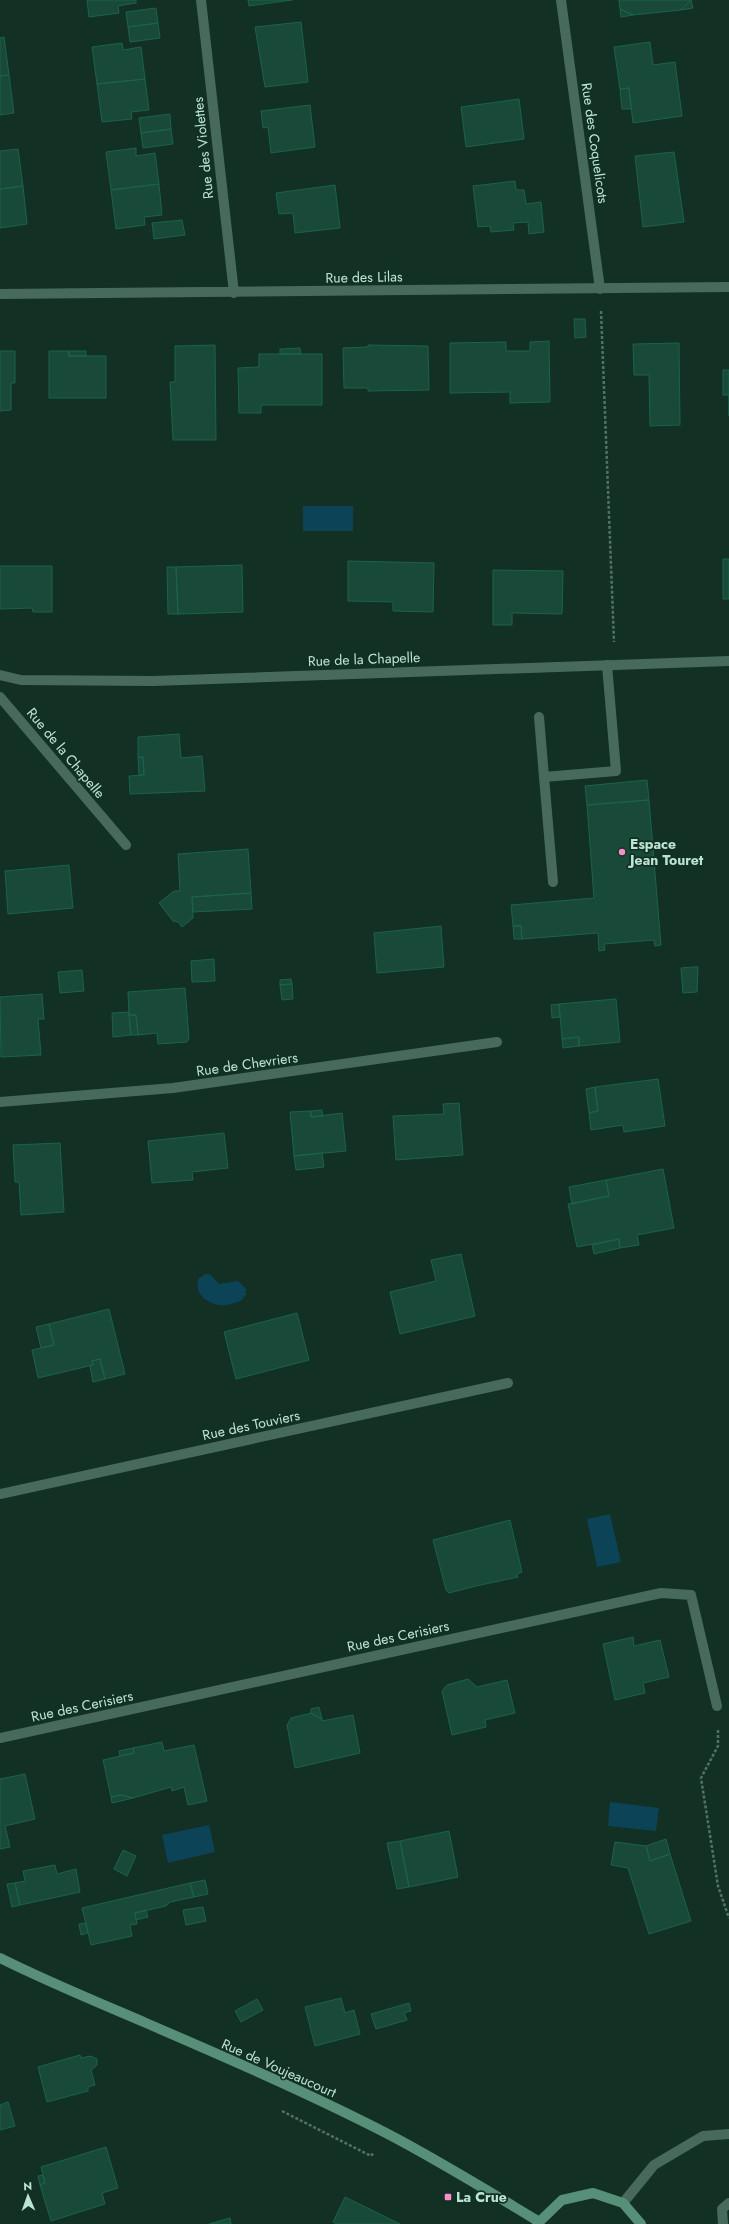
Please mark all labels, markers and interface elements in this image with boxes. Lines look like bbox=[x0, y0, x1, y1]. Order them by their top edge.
street label: Rue des Coquelicots bbox=[577, 81, 613, 205]
street label: Rue des Violettes bbox=[188, 96, 218, 200]
street label: Rue des Lilas bbox=[325, 266, 403, 288]
street label: Rue de la Chapelle bbox=[307, 647, 421, 671]
street label: Rue de la Chapelle bbox=[22, 703, 110, 803]
place label: Espace Jean Touret bbox=[627, 834, 704, 870]
marker: Espace Jean Touret bbox=[617, 847, 627, 857]
street label: Rue de Chevriers bbox=[195, 1047, 299, 1081]
street label: Rue des Touviers bbox=[200, 1405, 302, 1445]
street label: Rue des Cerisiers bbox=[345, 1615, 451, 1657]
street label: Rue des Cerisiers bbox=[29, 1685, 135, 1727]
street label: Rue de Voujeaucourt bbox=[218, 2034, 340, 2103]
north arrow bbox=[8, 2176, 48, 2216]
text: N bbox=[23, 2178, 32, 2194]
place label: La Crue bbox=[456, 2187, 507, 2207]
marker: La Crue bbox=[443, 2192, 453, 2202]

